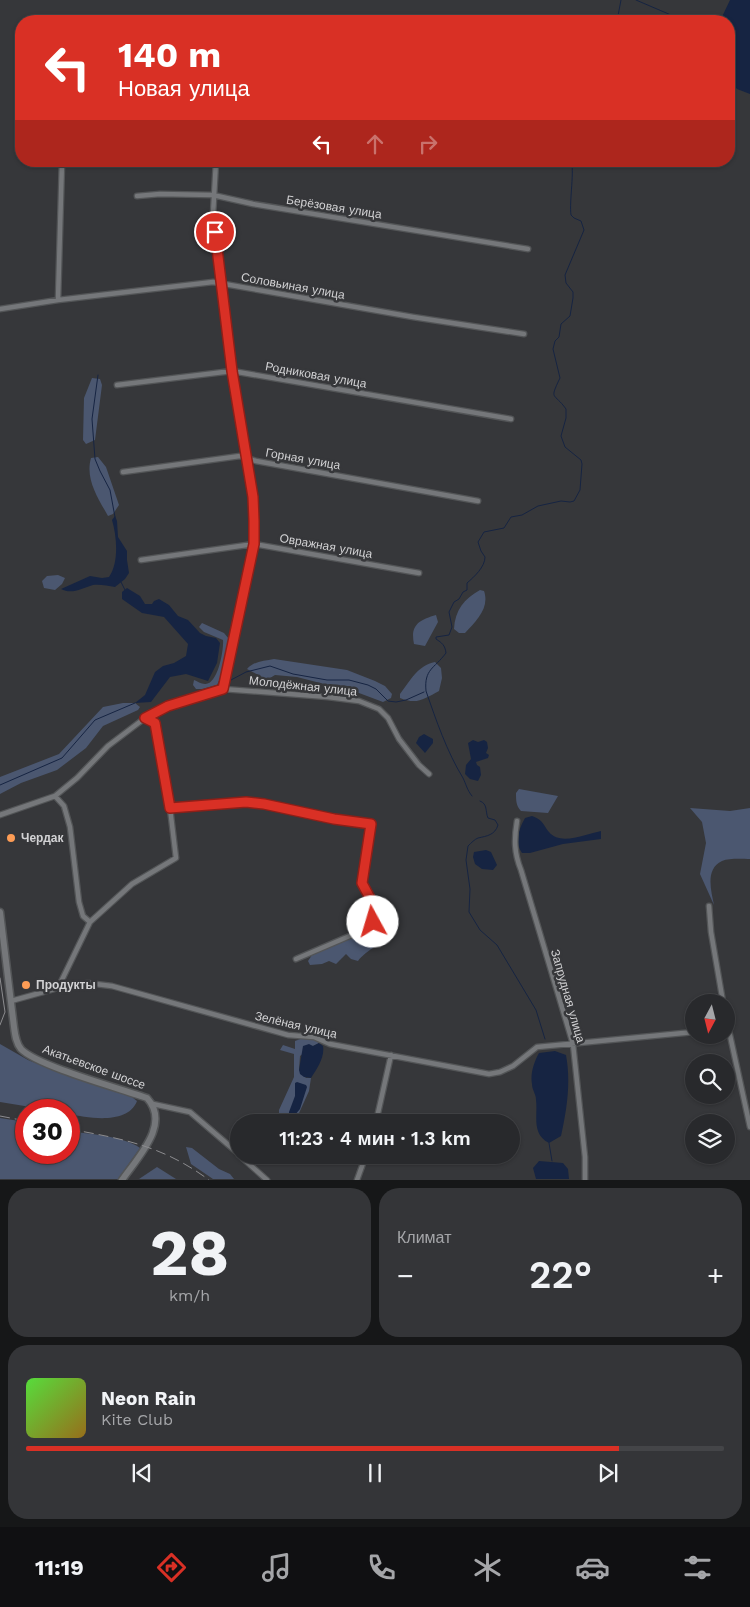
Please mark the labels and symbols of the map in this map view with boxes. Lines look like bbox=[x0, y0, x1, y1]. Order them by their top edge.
street label: Берёзовая улица bbox=[285, 193, 383, 222]
pin bbox=[194, 211, 236, 253]
street label: Соловьиная улица bbox=[240, 270, 346, 302]
street label: Родниковая улица bbox=[264, 359, 368, 391]
street label: Горная улица bbox=[264, 446, 342, 473]
street label: Овражная улица bbox=[279, 531, 374, 561]
street label: Молодёжная улица bbox=[248, 673, 358, 699]
place label: Чердак bbox=[21, 831, 64, 845]
marker: Чердак bbox=[5, 832, 17, 844]
position arrow bbox=[346, 895, 398, 947]
street label: Запрудная улица bbox=[548, 948, 588, 1045]
place label: Продукты bbox=[36, 978, 96, 992]
marker: Продукты bbox=[20, 979, 32, 991]
north arrow bbox=[685, 994, 735, 1044]
street label: Зелёная улица bbox=[253, 1009, 339, 1041]
street label: Акатьевское шоссе bbox=[41, 1042, 148, 1092]
speed limit sign: 30 bbox=[15, 1099, 80, 1164]

